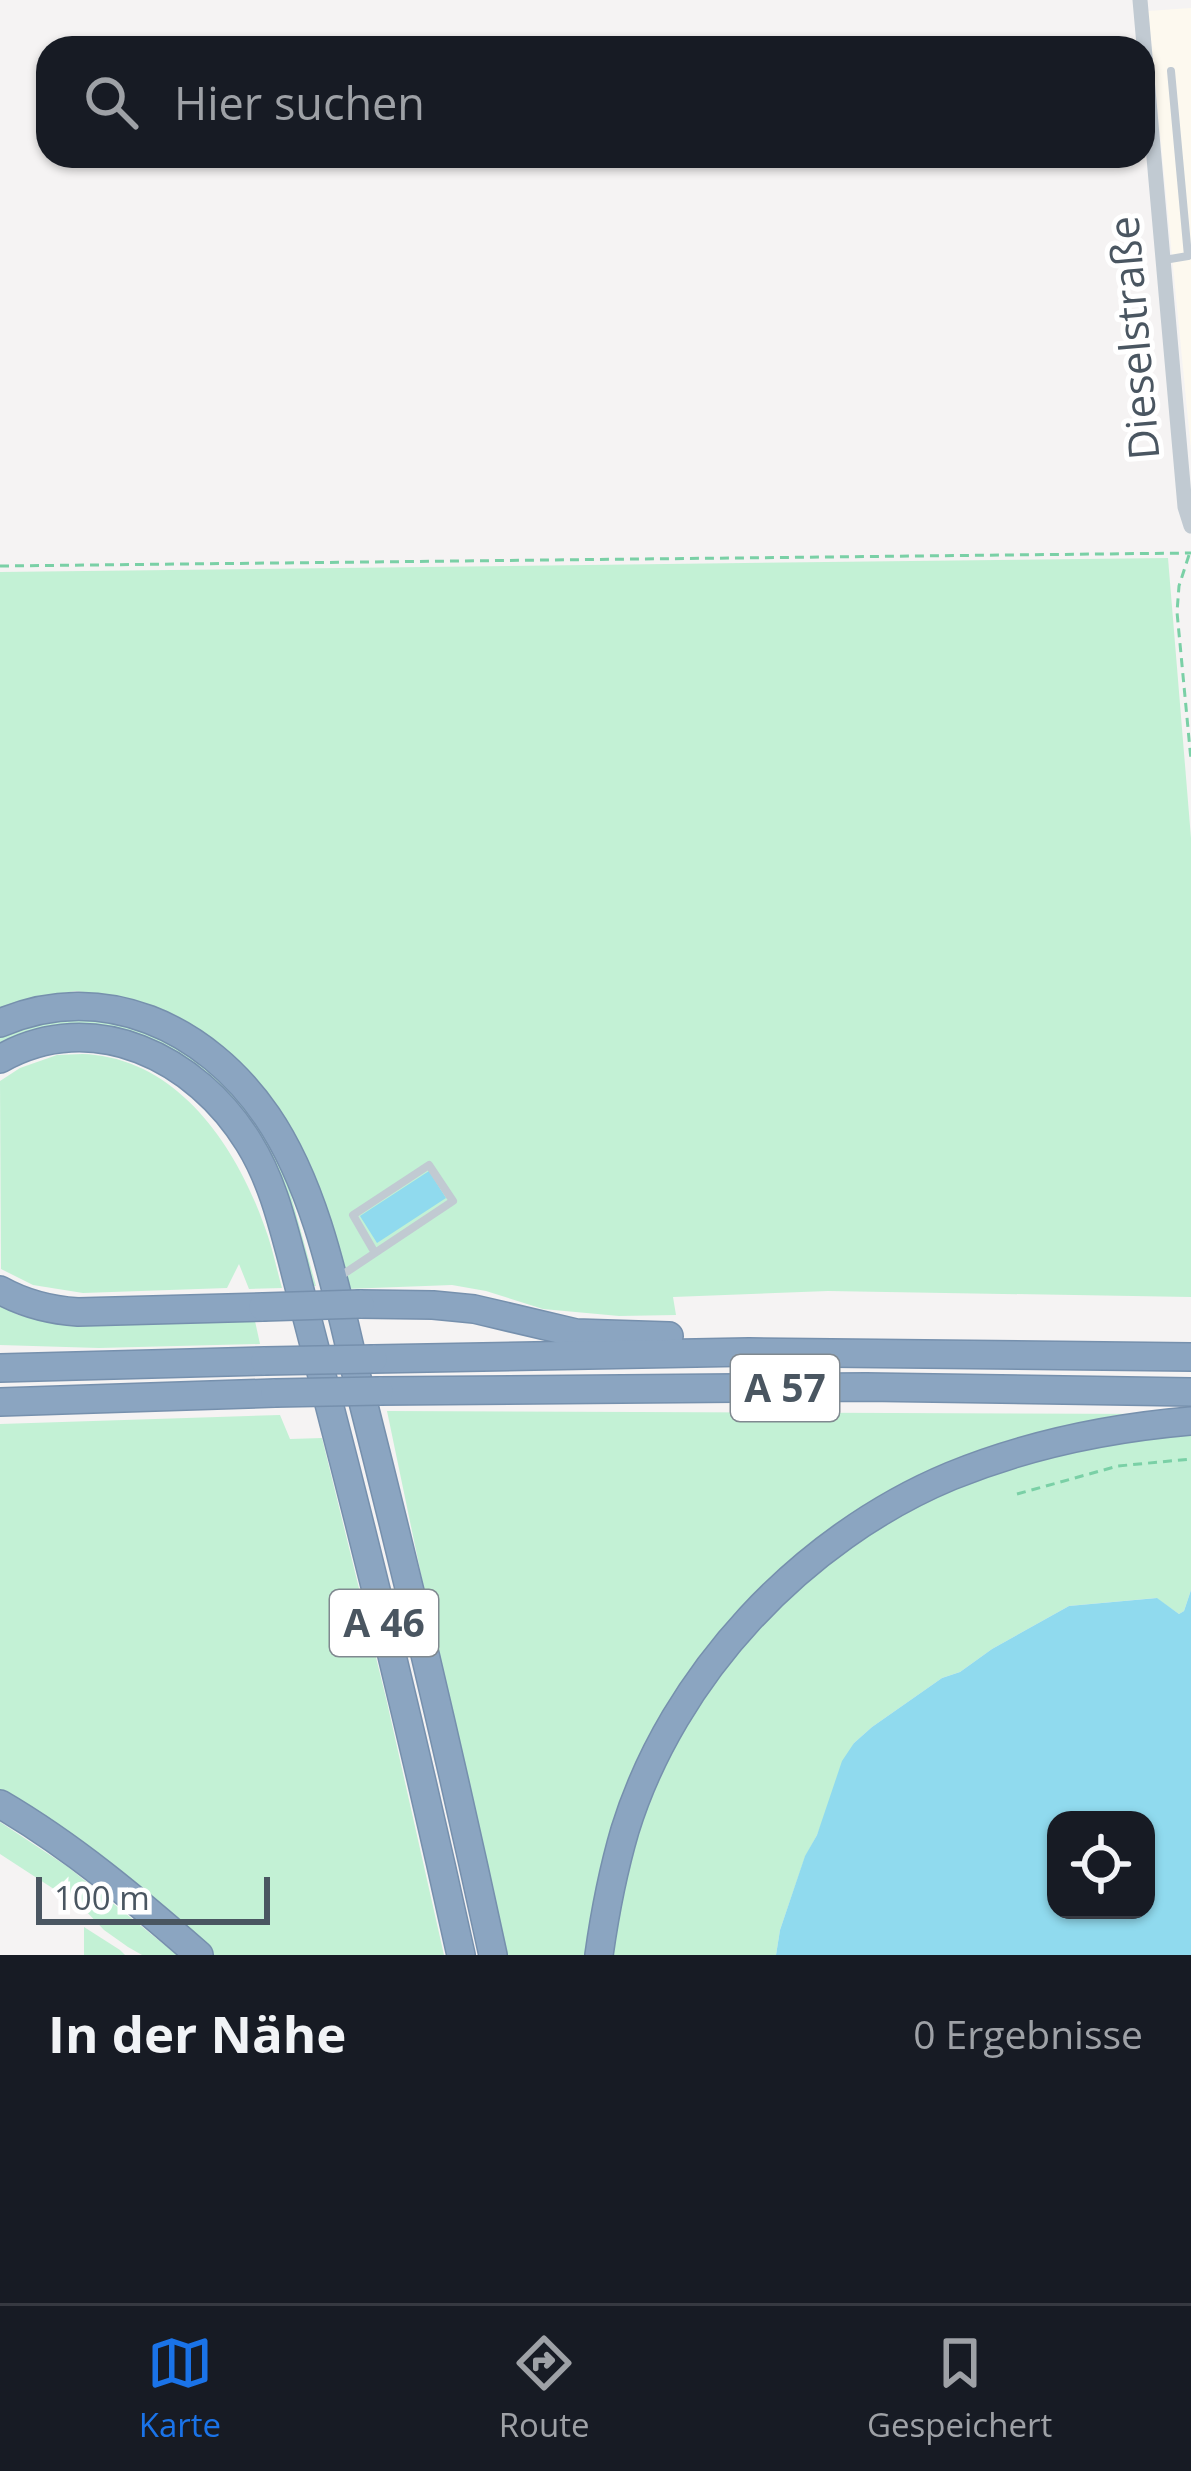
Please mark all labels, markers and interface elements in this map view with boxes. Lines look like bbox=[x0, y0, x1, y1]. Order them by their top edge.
search box bbox=[36, 36, 1155, 168]
icon: search bbox=[78, 69, 144, 135]
text: Hier suchen bbox=[174, 72, 425, 133]
street label: Dieselstraße bbox=[1093, 214, 1172, 462]
road number: A 57 bbox=[731, 1355, 839, 1421]
road number: A 46 bbox=[330, 1590, 438, 1656]
map controls bbox=[1047, 1811, 1155, 1919]
button: locate bbox=[1047, 1811, 1155, 1919]
scale bar bbox=[36, 1871, 270, 1924]
text: 100 m bbox=[54, 1875, 150, 1920]
text: In der Nähe bbox=[48, 1998, 346, 2068]
text: 0 Ergebnisse bbox=[913, 2007, 1143, 2060]
tab: Karte bbox=[139, 2330, 221, 2447]
tab: Route bbox=[499, 2330, 589, 2447]
tab: Gespeichert bbox=[867, 2330, 1052, 2447]

